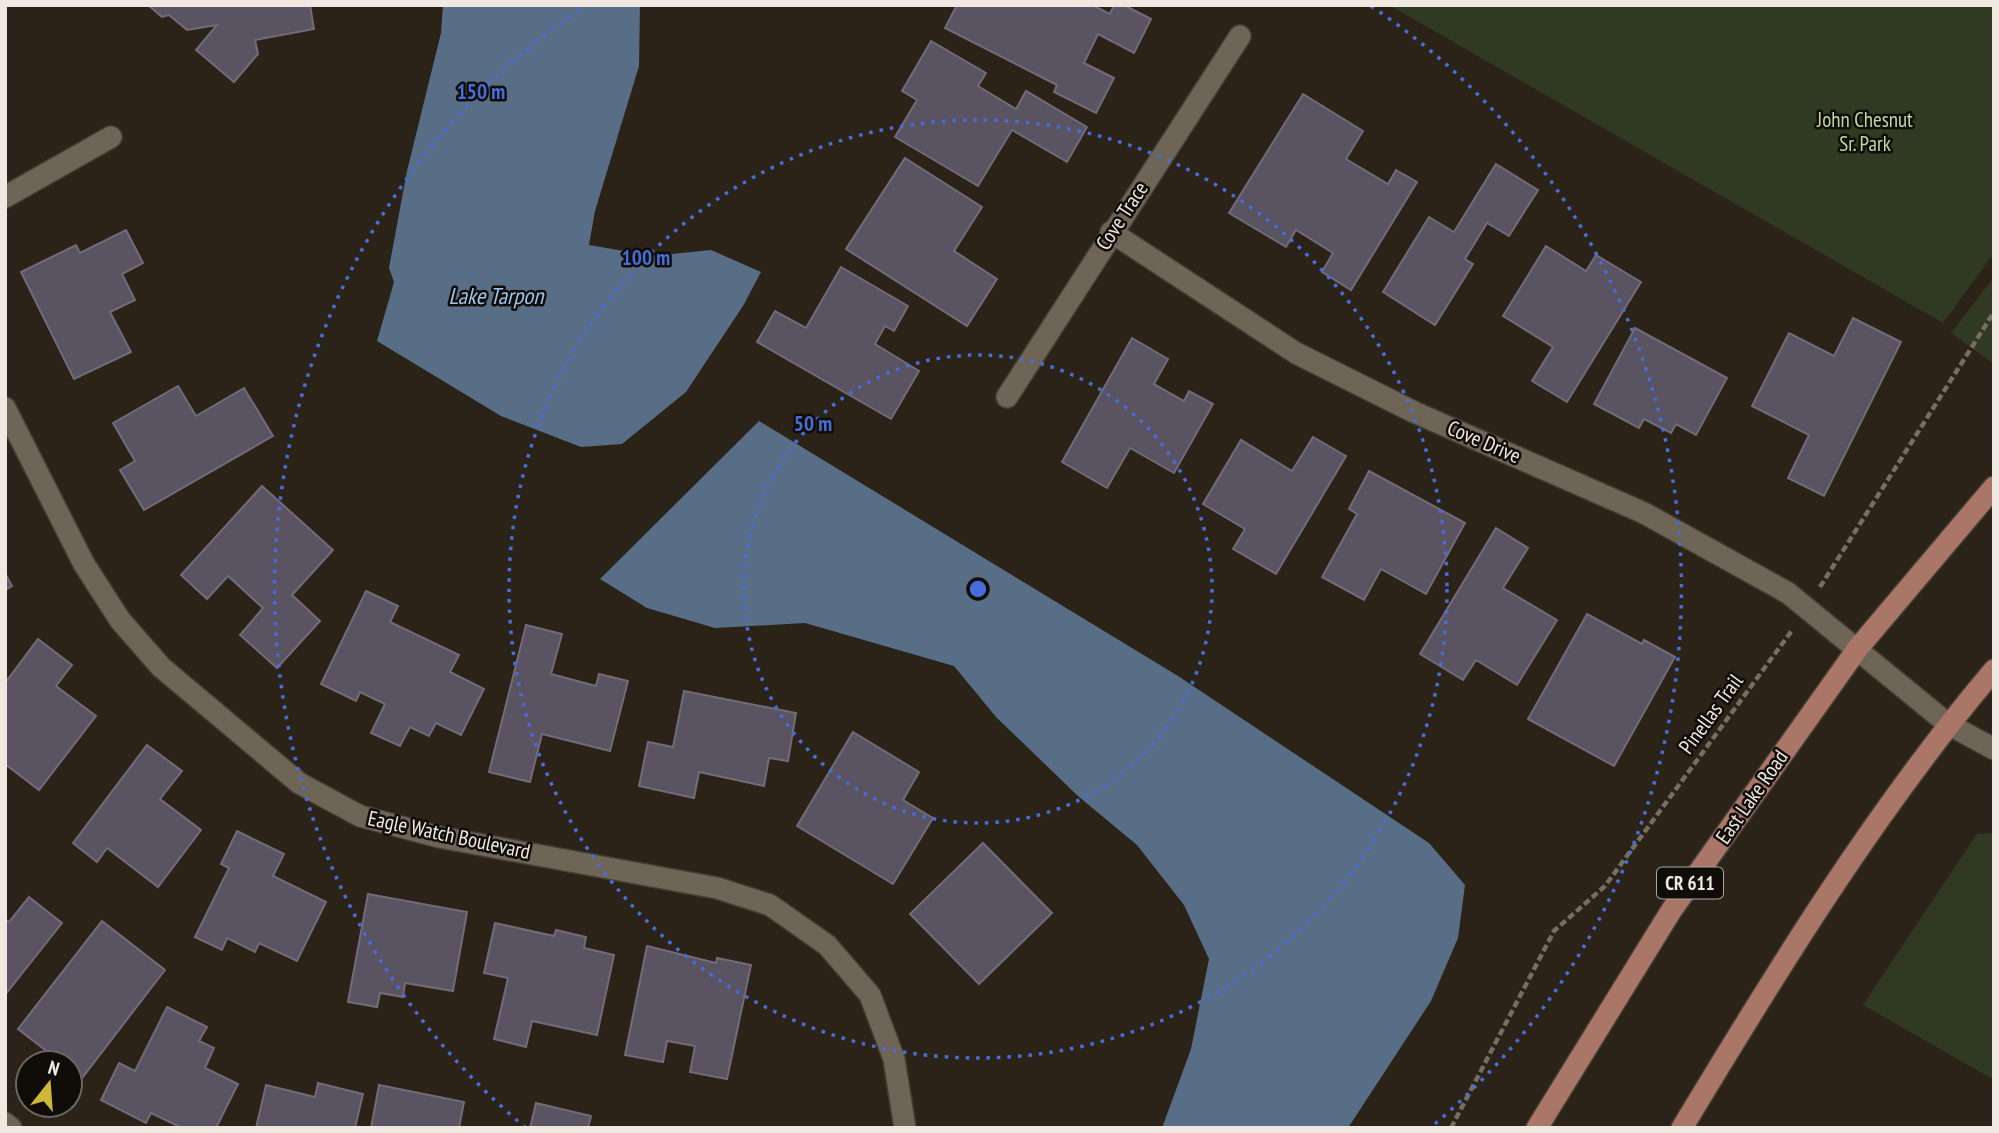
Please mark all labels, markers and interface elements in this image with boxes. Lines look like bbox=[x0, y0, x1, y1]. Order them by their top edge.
text: 150 m bbox=[457, 78, 505, 105]
park label: John Chesnut Sr. Park bbox=[1816, 106, 1913, 157]
street label: Cove Trace bbox=[1090, 176, 1154, 255]
text: 100 m bbox=[622, 244, 670, 271]
water label: Lake Tarpon bbox=[449, 281, 545, 310]
text: 50 m bbox=[794, 410, 832, 437]
street label: Cove Drive bbox=[1443, 414, 1525, 469]
centre of rings bbox=[966, 577, 990, 601]
street label: Pinellas Trail bbox=[1673, 668, 1749, 759]
street label: East Lake Road bbox=[1709, 745, 1794, 849]
street label: Eagle Watch Boulevard bbox=[365, 804, 533, 865]
road number: CR 611 bbox=[1657, 868, 1723, 898]
north arrow bbox=[14, 1049, 84, 1119]
text: N bbox=[46, 1055, 62, 1081]

